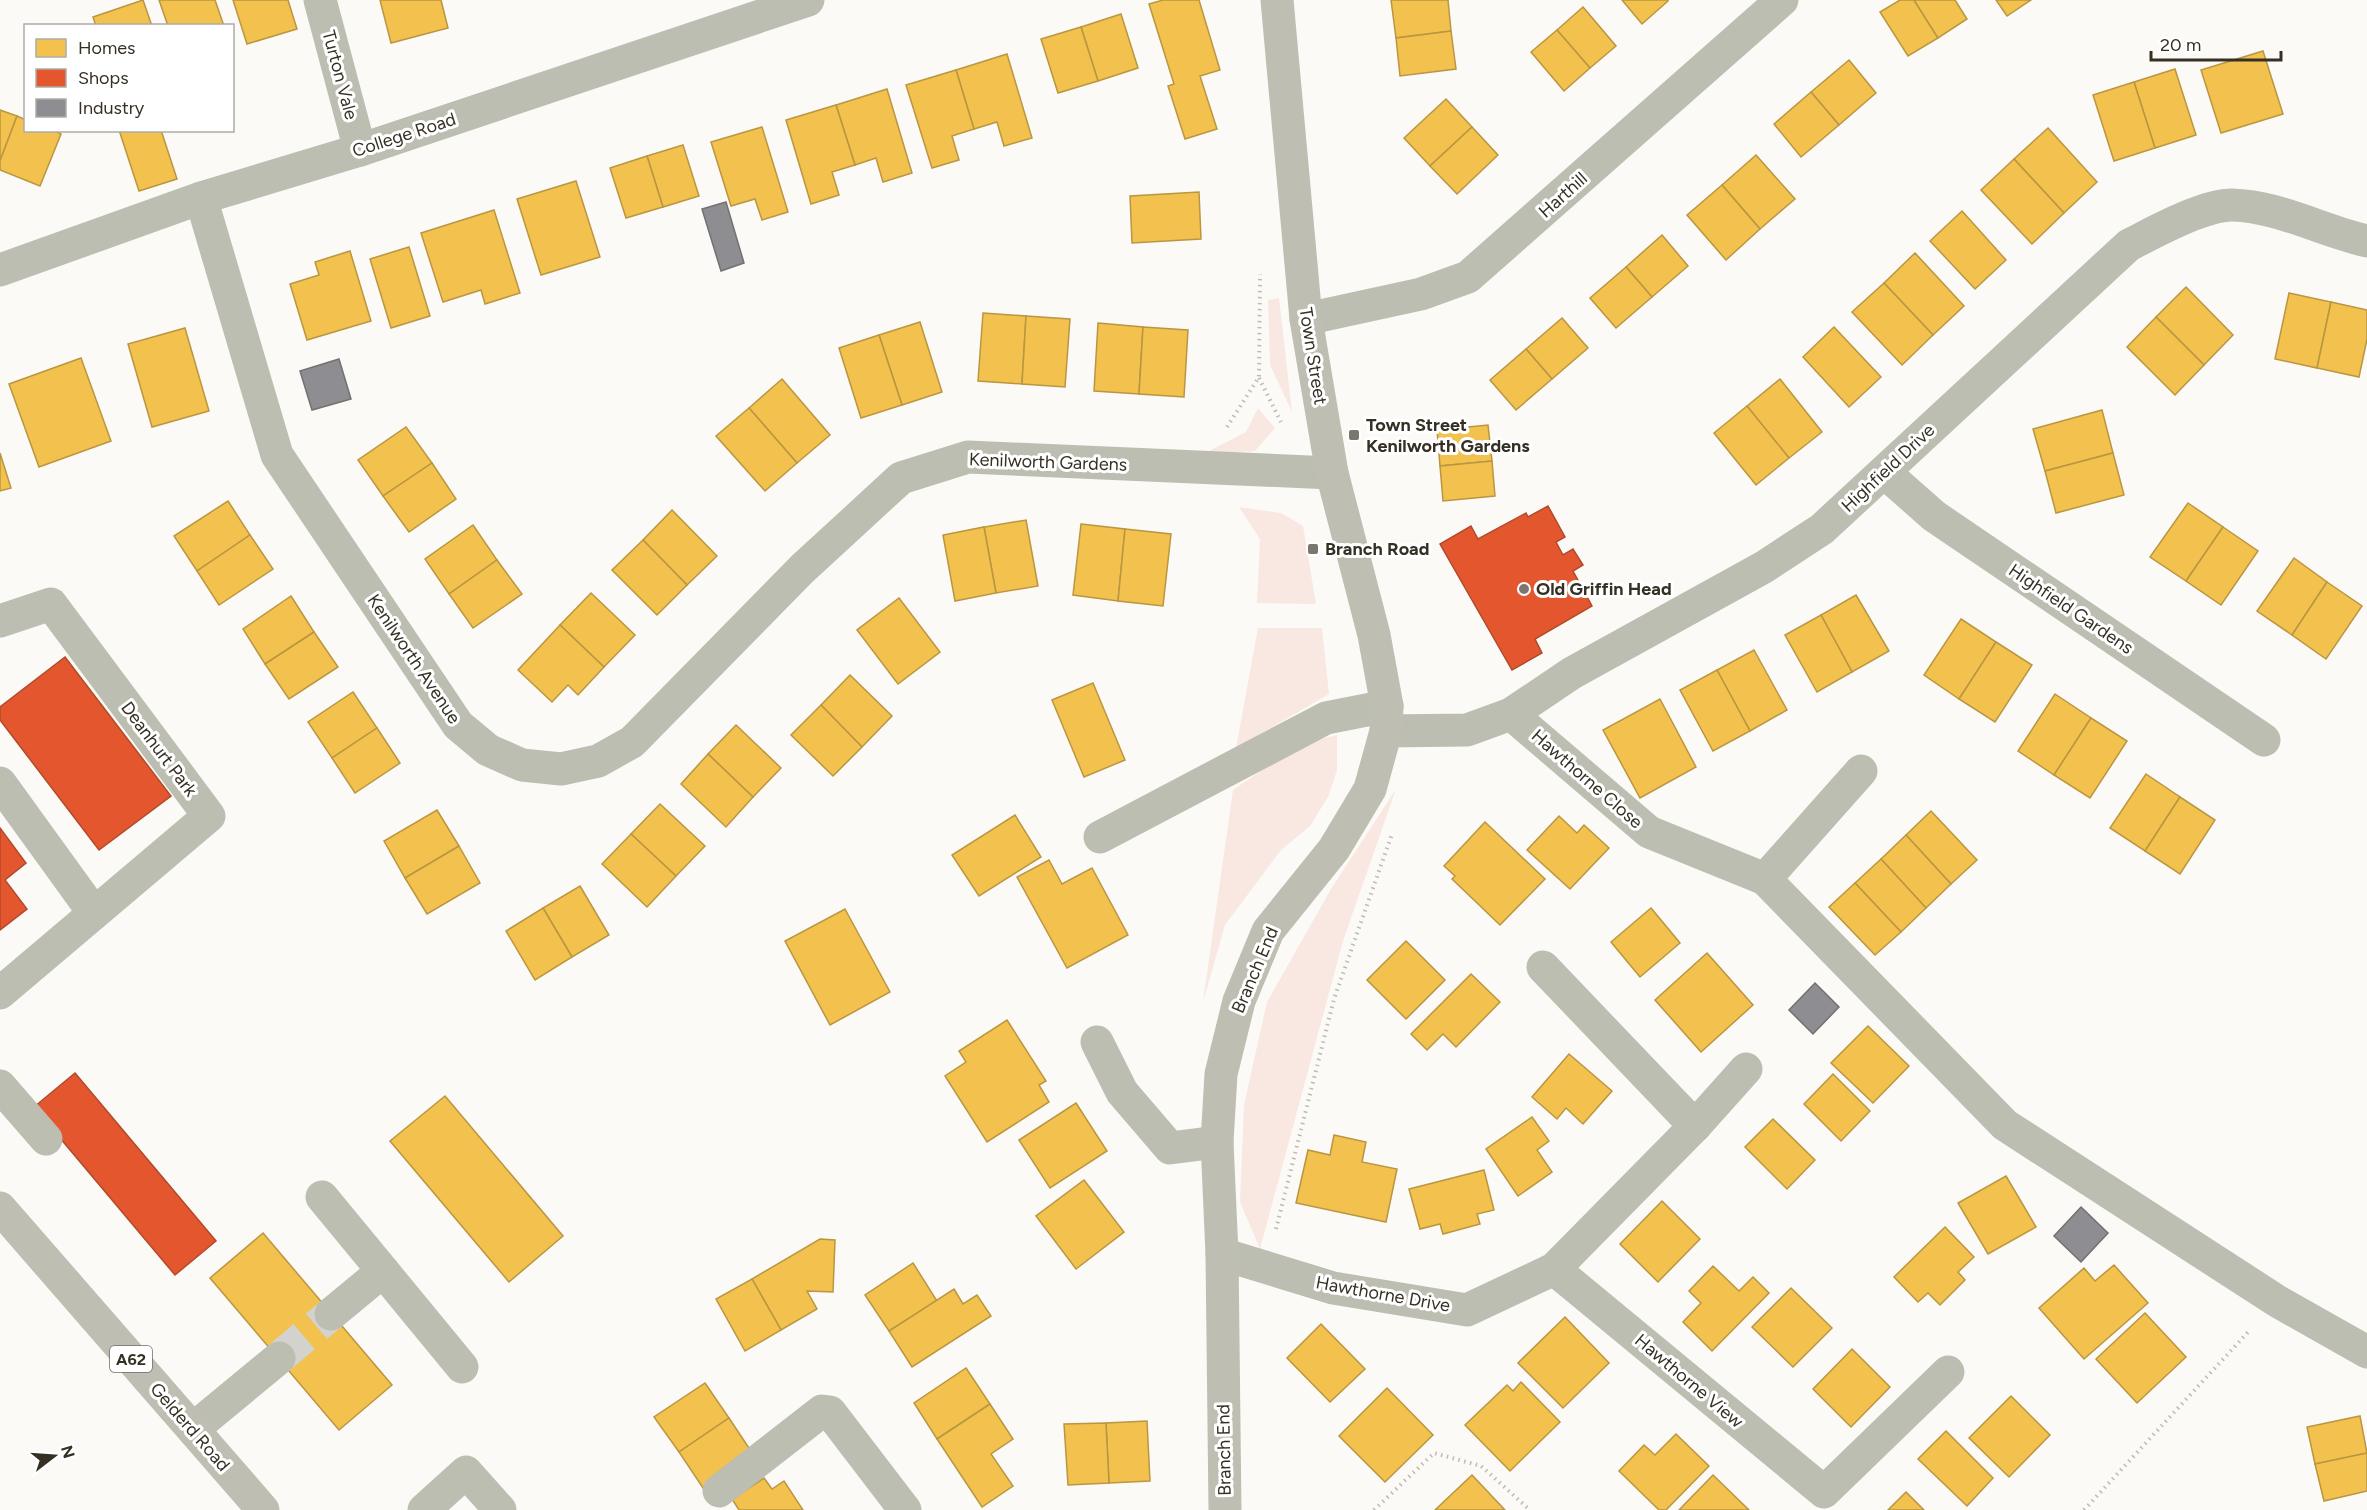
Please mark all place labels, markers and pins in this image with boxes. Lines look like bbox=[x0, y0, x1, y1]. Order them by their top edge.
place label: Town Street Kenilworth Gardens bbox=[1366, 414, 1530, 457]
marker: Town Street Kenilworth Gardens bbox=[1347, 428, 1361, 442]
place label: Branch Road bbox=[1325, 538, 1429, 560]
marker: Branch Road bbox=[1306, 542, 1320, 556]
place label: Old Griffin Head bbox=[1536, 578, 1672, 600]
marker: Old Griffin Head bbox=[1517, 582, 1531, 596]

